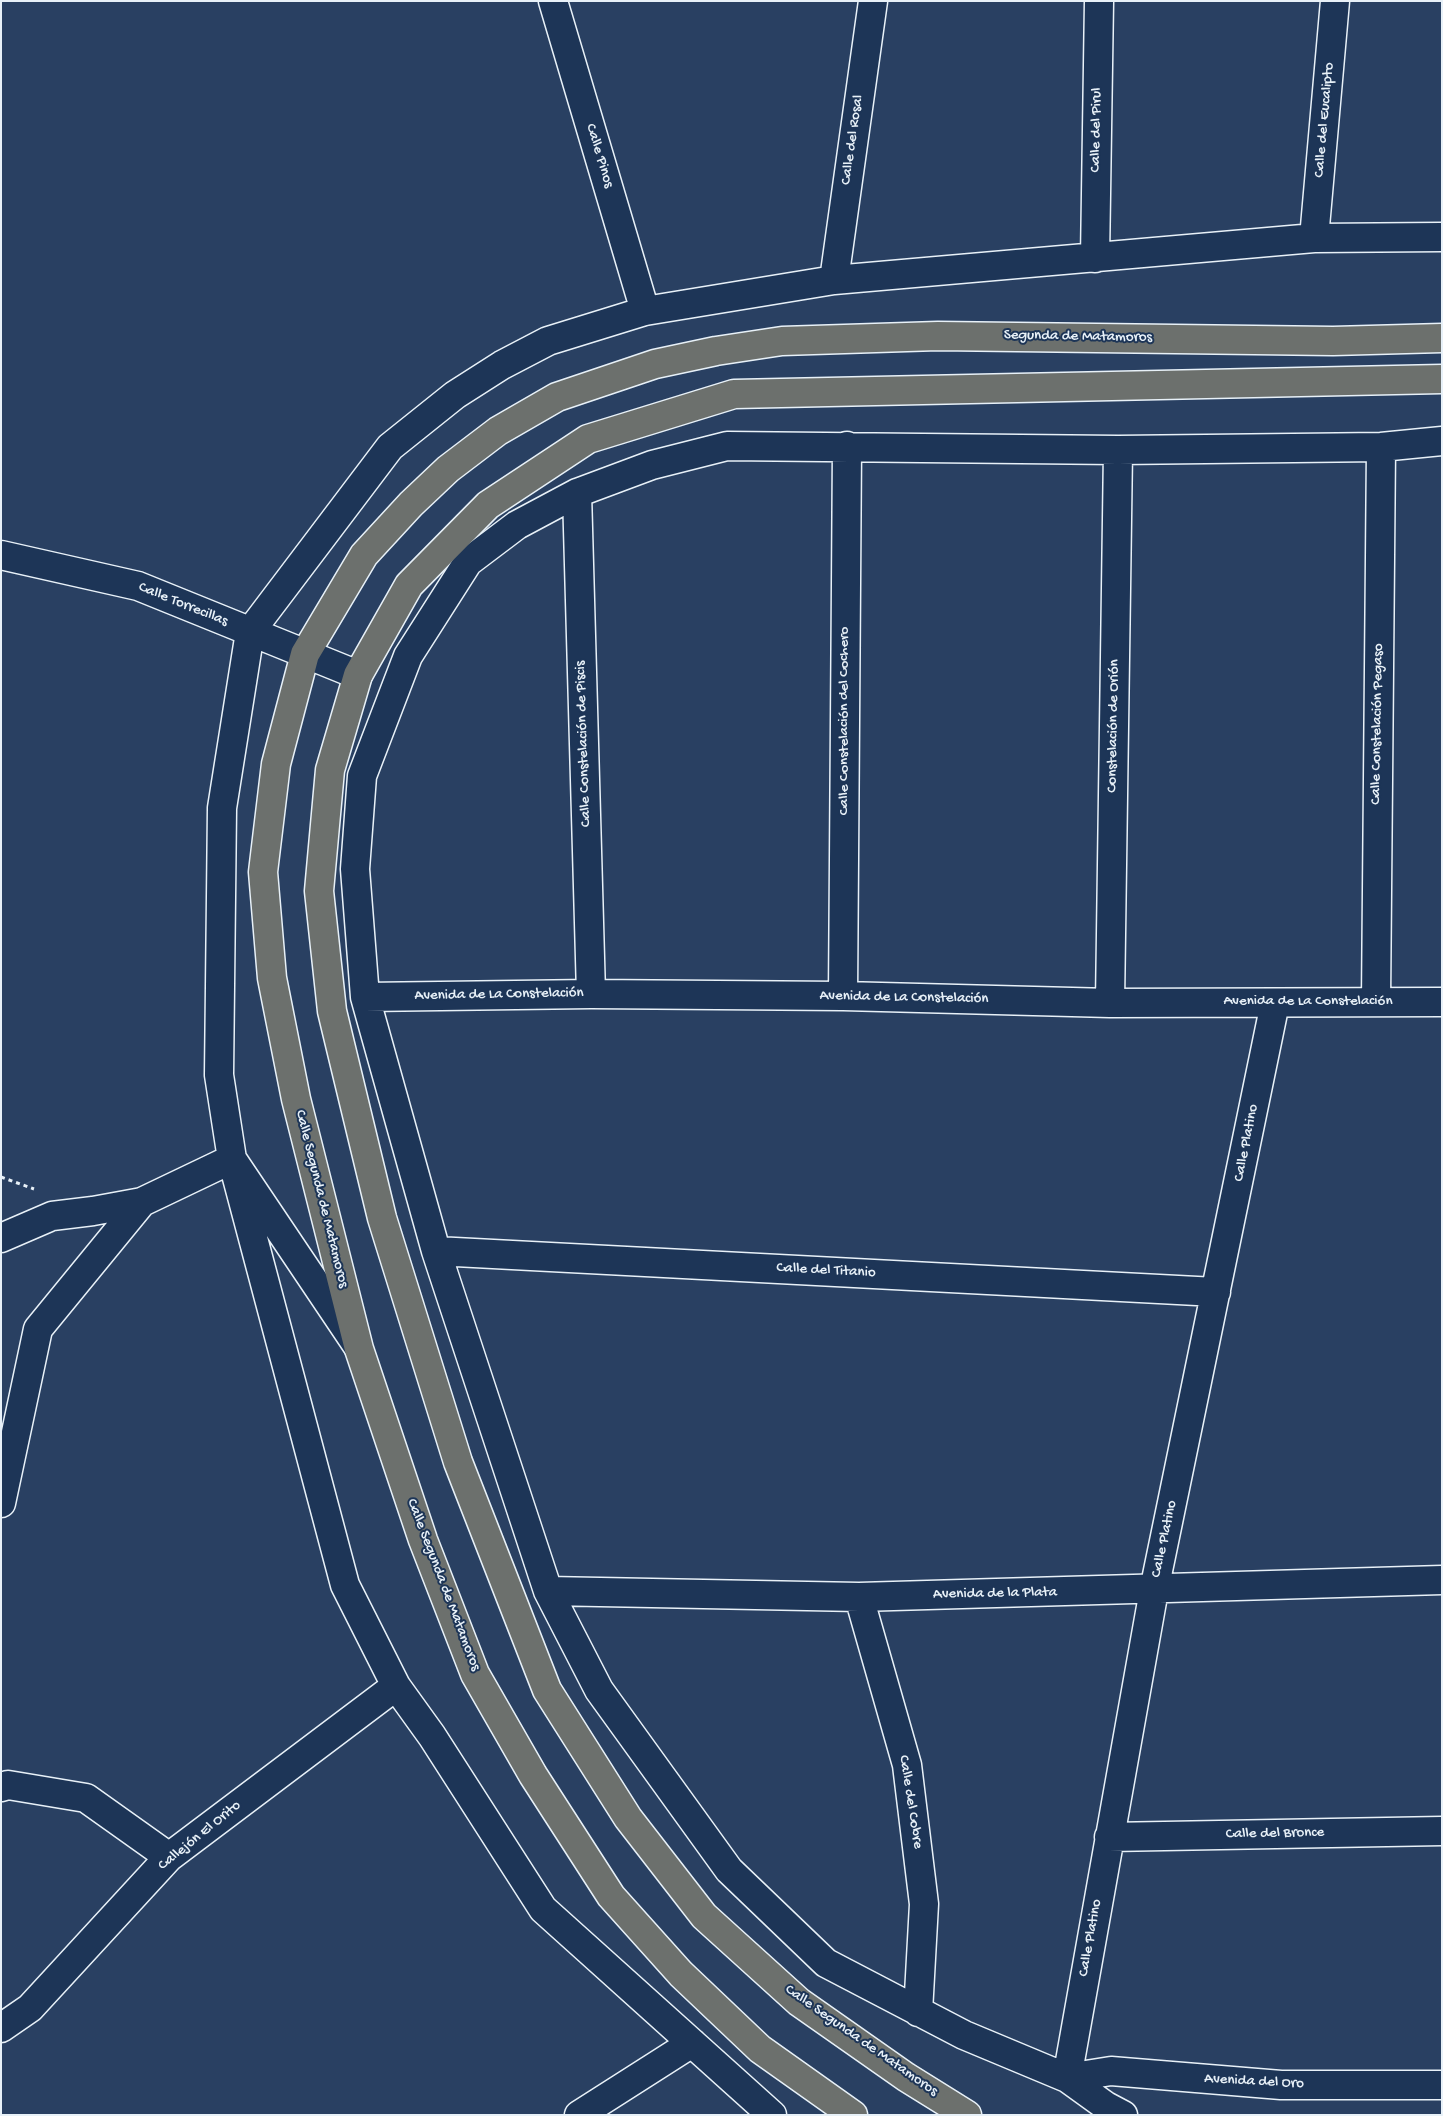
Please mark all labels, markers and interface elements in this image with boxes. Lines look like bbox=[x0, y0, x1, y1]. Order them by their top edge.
street label: Calle del Eucalipto bbox=[1311, 62, 1339, 178]
street label: Calle del Pirul bbox=[1087, 87, 1107, 173]
street label: Calle del Rosal bbox=[838, 94, 868, 186]
street label: Calle Pinos bbox=[581, 122, 617, 190]
street label: Segunda de Matamoros bbox=[1004, 327, 1152, 347]
street label: Calle Torrecillas bbox=[136, 579, 230, 631]
street label: Calle Constelación del Cochero bbox=[836, 627, 854, 815]
street label: Calle Constelación Pegaso bbox=[1368, 643, 1388, 805]
street label: Constelación de Orión bbox=[1104, 659, 1124, 793]
street label: Calle Constelación de Piscis bbox=[572, 661, 596, 827]
street label: Avenida de La Constelación bbox=[414, 985, 584, 1005]
street label: Avenida de La Constelación bbox=[819, 988, 989, 1008]
street label: Avenida de La Constelación bbox=[1223, 993, 1393, 1011]
street label: Calle Platino bbox=[1231, 1103, 1263, 1183]
street label: Calle Segunda de Matamoros bbox=[290, 1108, 352, 1290]
street label: Calle del Titanio bbox=[776, 1259, 876, 1283]
street label: Calle Segunda de Matamoros bbox=[402, 1496, 484, 1674]
street label: Calle Platino bbox=[1148, 1499, 1182, 1579]
street label: Avenida de la Plata bbox=[933, 1584, 1057, 1604]
street label: Calle del Cobre bbox=[894, 1754, 926, 1850]
street label: Callejón El Orito bbox=[155, 1797, 245, 1875]
street label: Calle del Bronce bbox=[1226, 1824, 1324, 1844]
street label: Calle Platino bbox=[1075, 1898, 1107, 1978]
street label: Calle Segunda de Matamoros bbox=[781, 1981, 941, 2101]
street label: Avenida del Oro bbox=[1204, 2070, 1304, 2094]

